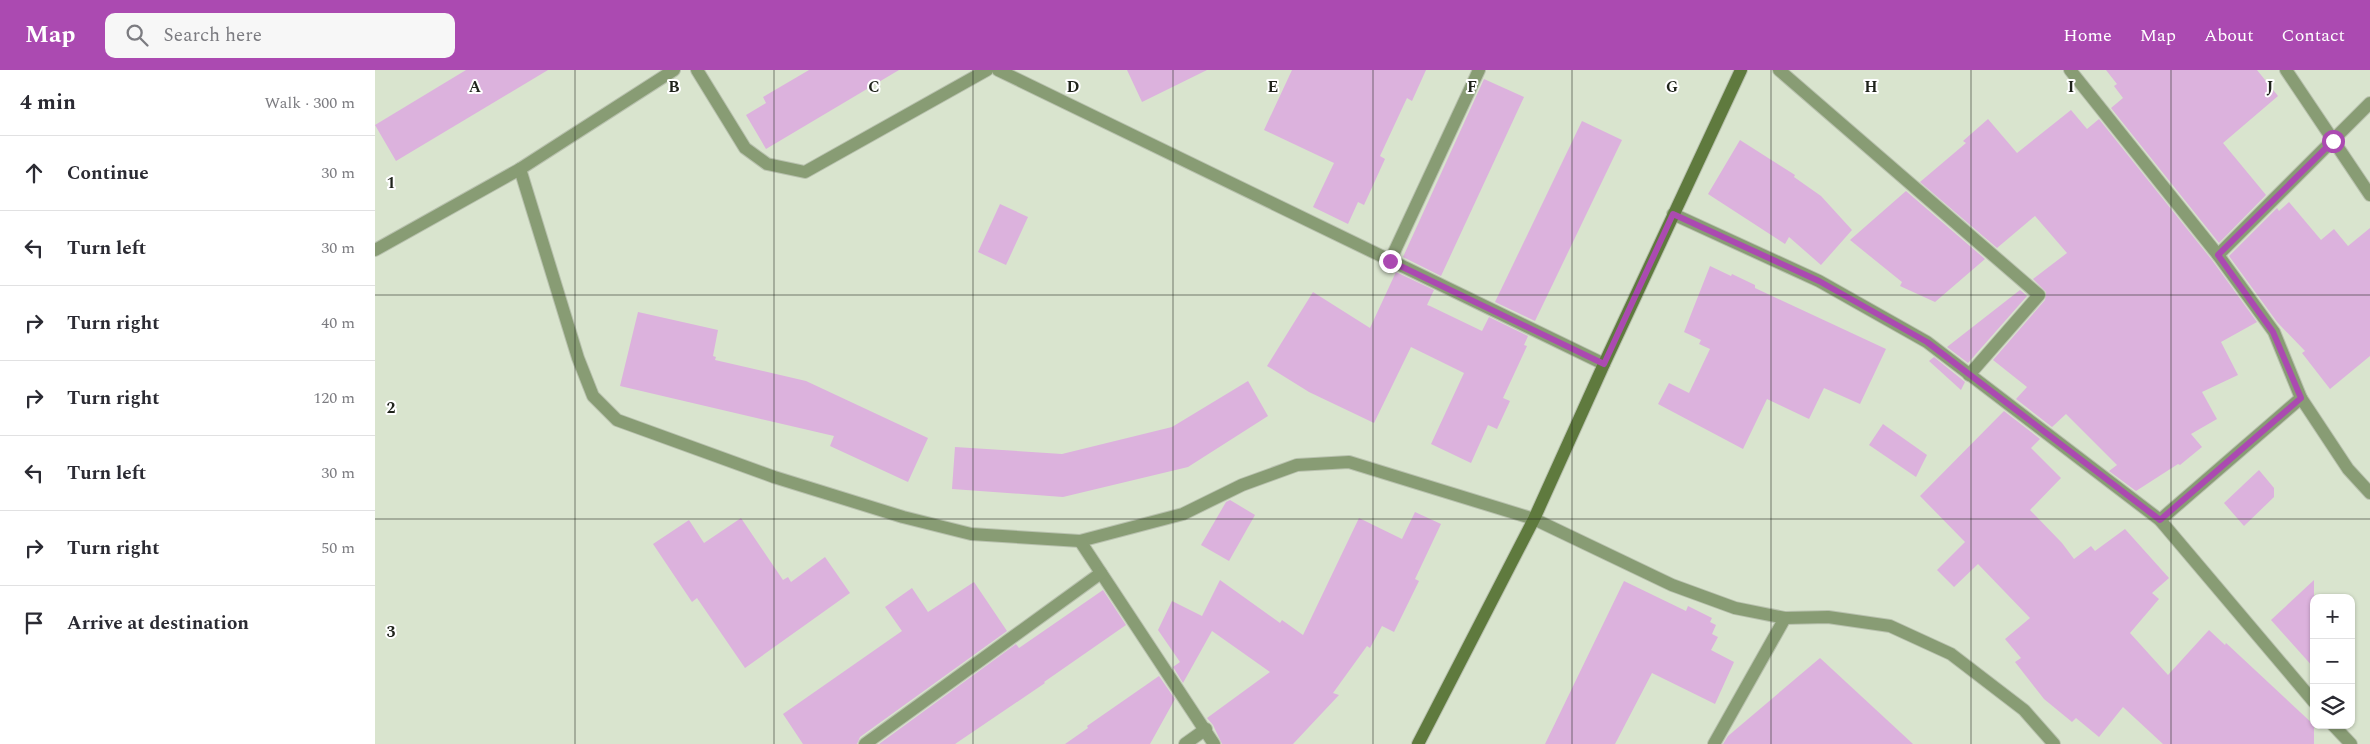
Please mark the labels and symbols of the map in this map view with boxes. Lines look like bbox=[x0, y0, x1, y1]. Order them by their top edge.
text: A bbox=[469, 75, 482, 99]
text: B bbox=[668, 75, 680, 99]
text: C bbox=[868, 75, 880, 99]
text: D bbox=[1067, 75, 1080, 99]
text: E bbox=[1268, 75, 1278, 99]
text: F bbox=[1467, 75, 1477, 99]
text: G bbox=[1666, 75, 1678, 99]
text: H bbox=[1864, 75, 1878, 99]
text: I bbox=[2068, 75, 2074, 99]
text: J bbox=[2267, 75, 2274, 99]
route start bbox=[2322, 130, 2345, 153]
text: 1 bbox=[387, 171, 395, 195]
route end bbox=[1379, 250, 1402, 273]
text: 2 bbox=[387, 396, 396, 420]
text: 3 bbox=[387, 620, 396, 644]

